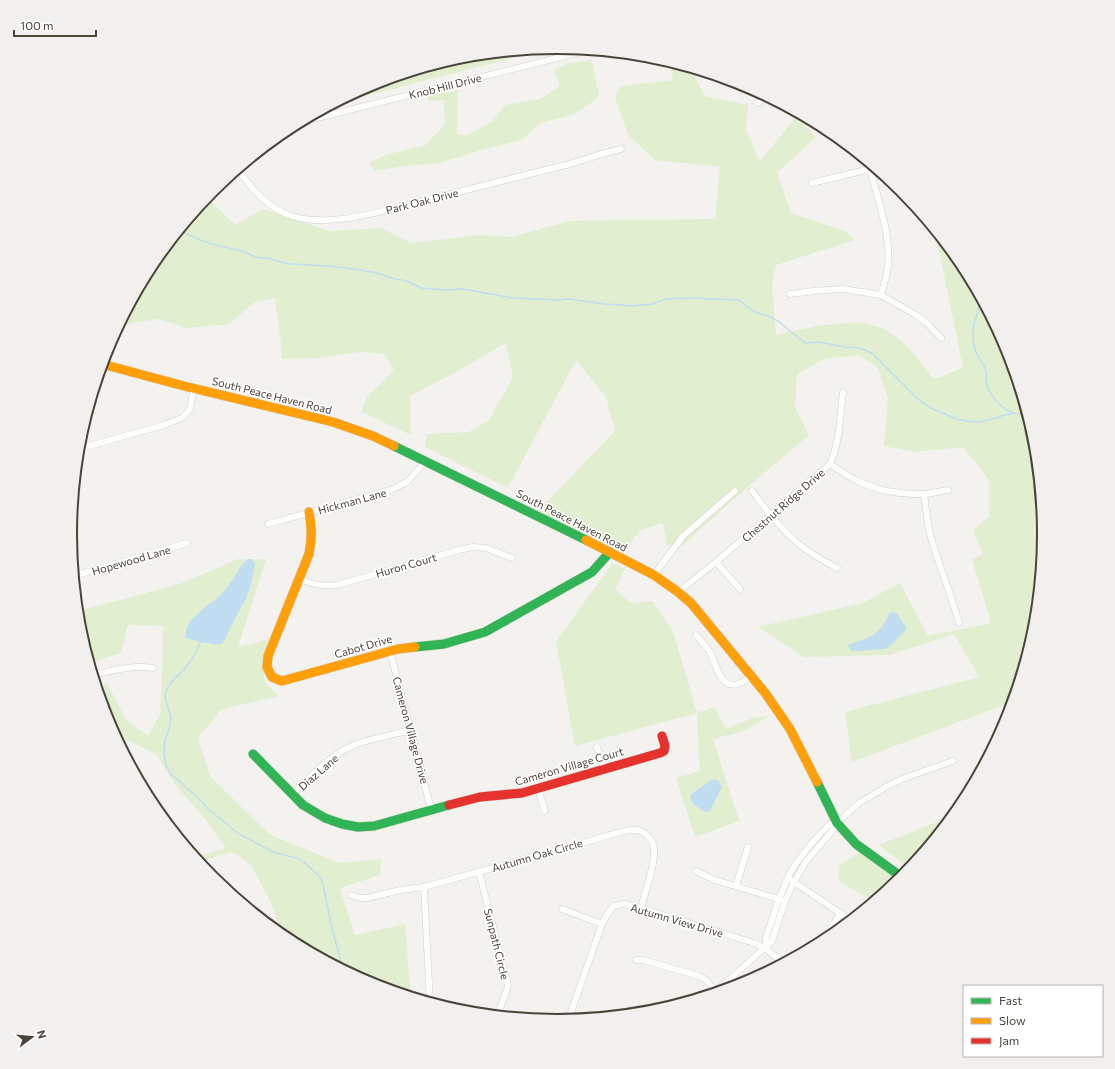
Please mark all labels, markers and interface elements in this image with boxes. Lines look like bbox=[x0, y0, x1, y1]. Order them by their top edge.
scale bar bbox=[14, 12, 96, 38]
text: 100 m bbox=[20, 18, 54, 32]
street label: Knob Hill Drive bbox=[407, 71, 483, 101]
street label: Park Oak Drive bbox=[384, 186, 460, 216]
street label: South Peace Haven Road bbox=[211, 374, 333, 416]
street label: Chestnut Ridge Drive bbox=[739, 465, 827, 544]
street label: Hickman Lane bbox=[316, 486, 388, 516]
street label: South Peace Haven Road bbox=[514, 486, 630, 554]
street label: Hopewood Lane bbox=[90, 542, 172, 577]
street label: Huron Court bbox=[374, 550, 438, 580]
street label: Cabot Drive bbox=[333, 632, 394, 660]
street label: Cameron Village Drive bbox=[390, 675, 432, 785]
street label: Cameron Village Court bbox=[513, 744, 625, 788]
street label: Diaz Lane bbox=[295, 751, 341, 793]
street label: Autumn Oak Circle bbox=[490, 836, 584, 874]
street label: Autumn View Drive bbox=[629, 901, 725, 940]
street label: Sunpath Circle bbox=[482, 907, 512, 981]
legend bbox=[963, 985, 1103, 1057]
text: Fast bbox=[999, 993, 1022, 1007]
text: Slow bbox=[999, 1013, 1026, 1027]
north arrow bbox=[12, 1017, 52, 1057]
text: N bbox=[35, 1028, 49, 1040]
text: Jam bbox=[999, 1033, 1019, 1048]

